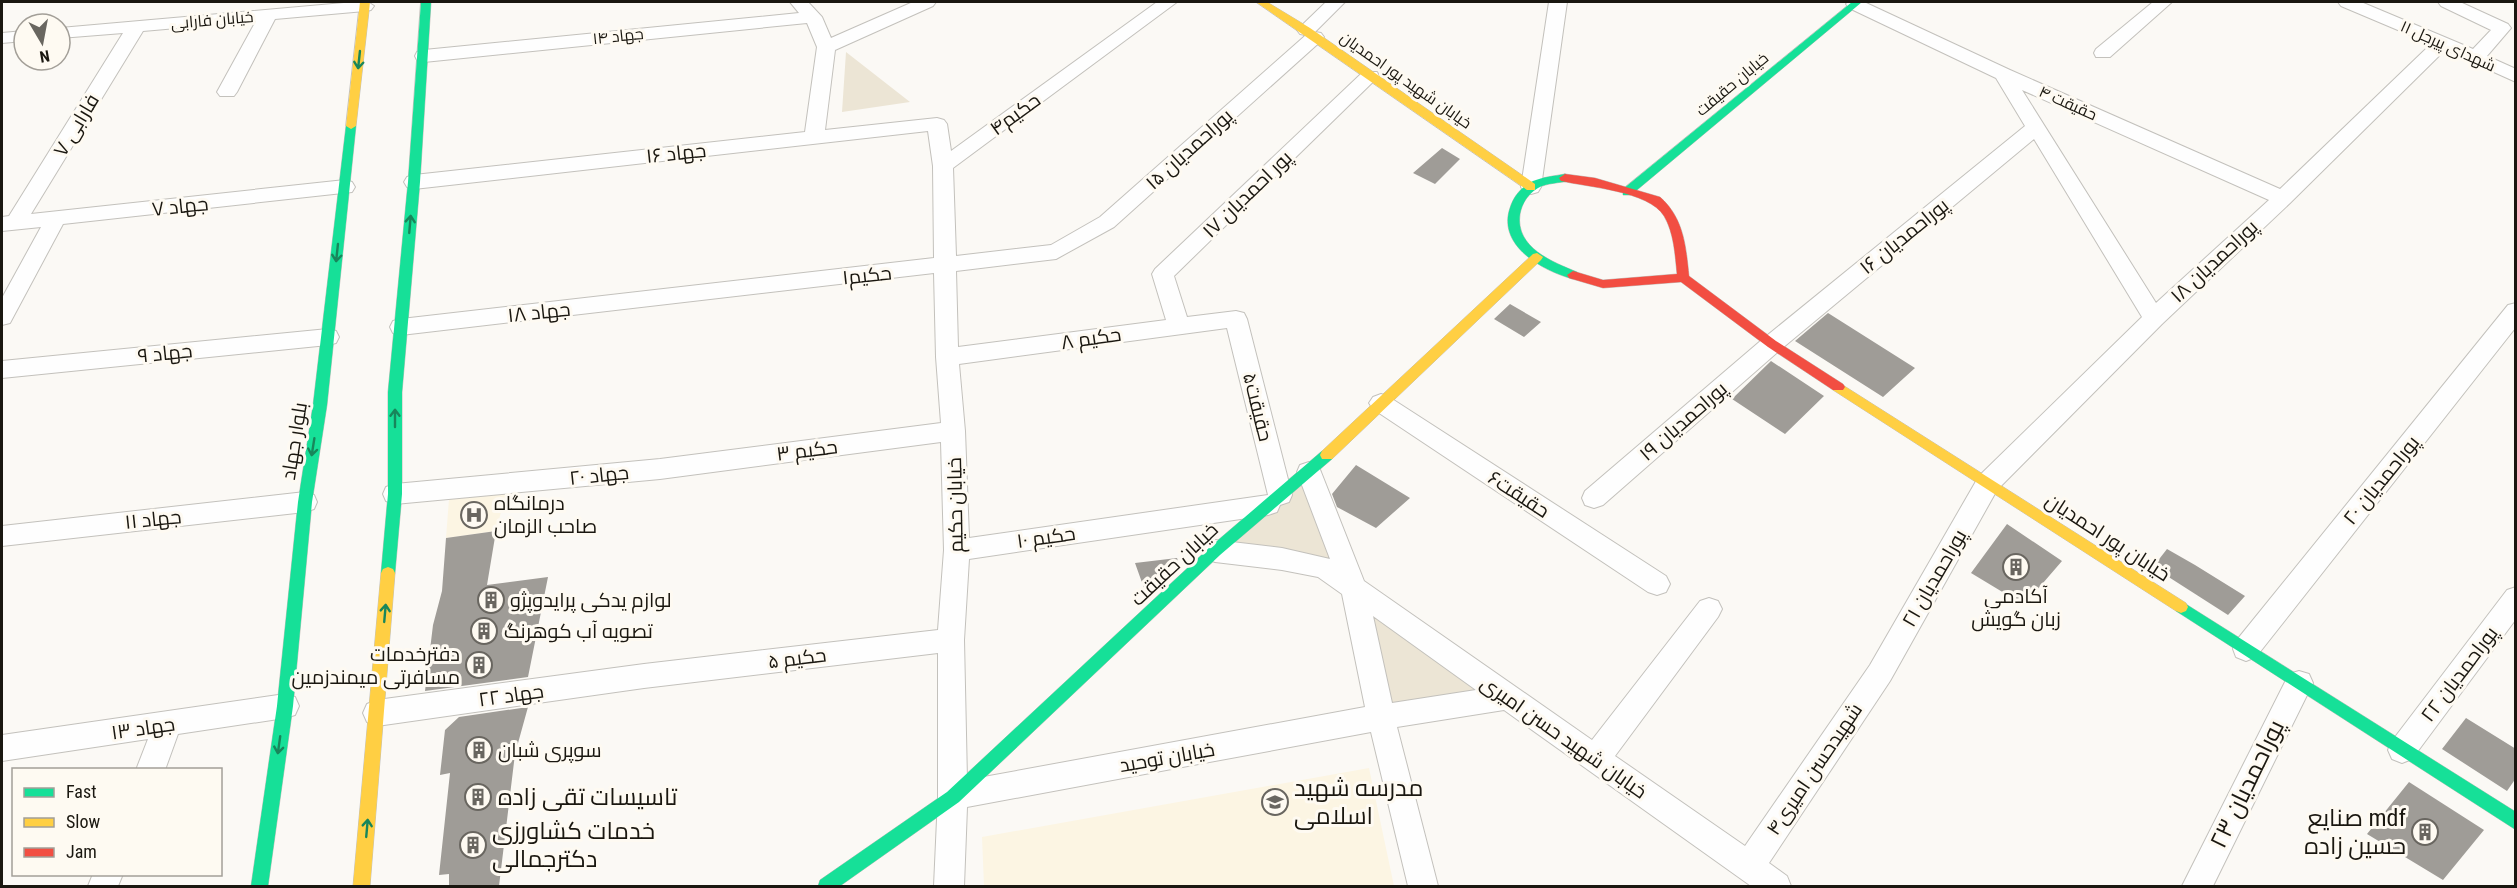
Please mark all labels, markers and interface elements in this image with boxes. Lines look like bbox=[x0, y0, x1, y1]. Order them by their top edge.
street label: خیابان فارابی bbox=[170, 7, 254, 34]
north arrow bbox=[12, 12, 72, 72]
street label: شهدای پیرجل ۱۱ bbox=[2397, 17, 2498, 77]
street label: جهاد ۱۴ bbox=[592, 24, 645, 49]
street label: خیابان شهید پور احمدیان bbox=[1336, 27, 1475, 134]
text: N bbox=[38, 46, 51, 66]
street label: خیابان حقیقت bbox=[1692, 48, 1773, 121]
one-way arrow bbox=[353, 49, 364, 69]
street label: حقیقت ۴ bbox=[2036, 82, 2100, 124]
street label: حکیم۴ bbox=[985, 88, 1046, 142]
street label: فارابی ۷ bbox=[48, 89, 105, 161]
street label: پوراحمدیان ۱۵ bbox=[1140, 103, 1239, 195]
street label: جهاد ۱۶ bbox=[645, 138, 707, 169]
street label: پور احمدیان ۱۷ bbox=[1197, 145, 1298, 243]
street label: جهاد ۷ bbox=[150, 191, 210, 222]
street label: پوراحمدیان ۱۶ bbox=[1855, 192, 1955, 280]
street label: پوراحمدیان ۱۸ bbox=[2165, 214, 2264, 308]
one-way arrow bbox=[405, 215, 416, 235]
one-way arrow bbox=[332, 243, 343, 263]
street label: حکیم۱ bbox=[841, 260, 893, 292]
street label: جهاد ۱۸ bbox=[506, 297, 572, 328]
street label: حکیم ۸ bbox=[1059, 322, 1123, 356]
street label: جهاد ۹ bbox=[136, 338, 194, 369]
street label: حقیقت۵ bbox=[1238, 370, 1278, 444]
street label: پوراحمدیان ۱۹ bbox=[1634, 376, 1733, 466]
street label: بلوار جهاد bbox=[276, 401, 313, 482]
one-way arrow bbox=[389, 409, 401, 429]
street label: پوراحمدیان ۲۰ bbox=[2338, 430, 2425, 530]
street label: حکیم ۳ bbox=[775, 434, 839, 468]
one-way arrow bbox=[308, 437, 319, 456]
street label: خیابان حکیم bbox=[942, 457, 970, 553]
street label: جهاد ۲۰ bbox=[568, 460, 630, 491]
street label: حقیقت۶ bbox=[1484, 465, 1554, 523]
street label: خیابان پور احمدیان bbox=[2041, 488, 2175, 587]
place label: درمانگاه صاحب الزمان bbox=[494, 491, 597, 539]
hospital icon: درمانگاه صاحب الزمان bbox=[459, 500, 489, 530]
street label: جهاد ۱۱ bbox=[123, 504, 183, 535]
street label: خیابان حقیقت bbox=[1125, 517, 1223, 611]
street label: حکیم ۱۰ bbox=[1015, 521, 1077, 555]
street label: پوراحمدیان ۲۱ bbox=[1896, 524, 1973, 632]
building icon: آکادمی زبان گویش bbox=[2001, 552, 2031, 582]
place label: آکادمی زبان گویش bbox=[1971, 584, 2061, 632]
building icon: لوازم یدکی پرایدوپژو bbox=[476, 585, 506, 615]
place label: لوازم یدکی پرایدوپژو bbox=[510, 588, 672, 614]
one-way arrow bbox=[380, 604, 391, 624]
building icon: تصویه آب کوهرنگ bbox=[469, 616, 499, 646]
place label: تصویه آب کوهرنگ bbox=[504, 619, 654, 643]
street label: پوراحمدیان ۲۲ bbox=[2415, 621, 2504, 727]
place label: دفترخدمات مسافرتی میمندزمین bbox=[292, 642, 460, 690]
street label: حکیم ۵ bbox=[766, 643, 828, 675]
building icon: دفترخدمات مسافرتی میمندزمین bbox=[464, 650, 494, 680]
street label: خیابان شهید حسن امیری bbox=[1476, 671, 1652, 804]
street label: جهاد ۲۲ bbox=[477, 679, 545, 712]
street label: شهیدحسن امیری۴ bbox=[1761, 698, 1868, 840]
street label: جهاد ۱۳ bbox=[110, 712, 177, 745]
street label: پوراحمدیان ۲۳ bbox=[2204, 715, 2292, 854]
one-way arrow bbox=[274, 735, 285, 754]
building icon: سوپری شبان bbox=[464, 735, 494, 765]
street label: خیابان توحید bbox=[1117, 737, 1217, 778]
place label: سوپری شبان bbox=[498, 738, 602, 763]
legend bbox=[12, 768, 222, 876]
place label: مدرسه شهید اسلامی bbox=[1294, 774, 1423, 830]
text: Fast bbox=[66, 781, 97, 802]
building icon: تاسیسات تقی زاده bbox=[463, 782, 493, 812]
place label: تاسیسات تقی زاده bbox=[498, 783, 678, 811]
school or university icon: مدرسه شهید اسلامی bbox=[1260, 787, 1290, 817]
place label: صنایع mdf حسین زاده bbox=[2304, 804, 2406, 860]
text: Slow bbox=[66, 811, 101, 832]
place label: خدمات کشاورزی دکترجمالی bbox=[492, 817, 655, 873]
building icon: صنایع mdf حسین زاده bbox=[2410, 817, 2440, 847]
one-way arrow bbox=[362, 819, 373, 839]
building icon: خدمات کشاورزی دکترجمالی bbox=[458, 830, 488, 860]
text: Jam bbox=[66, 841, 97, 862]

